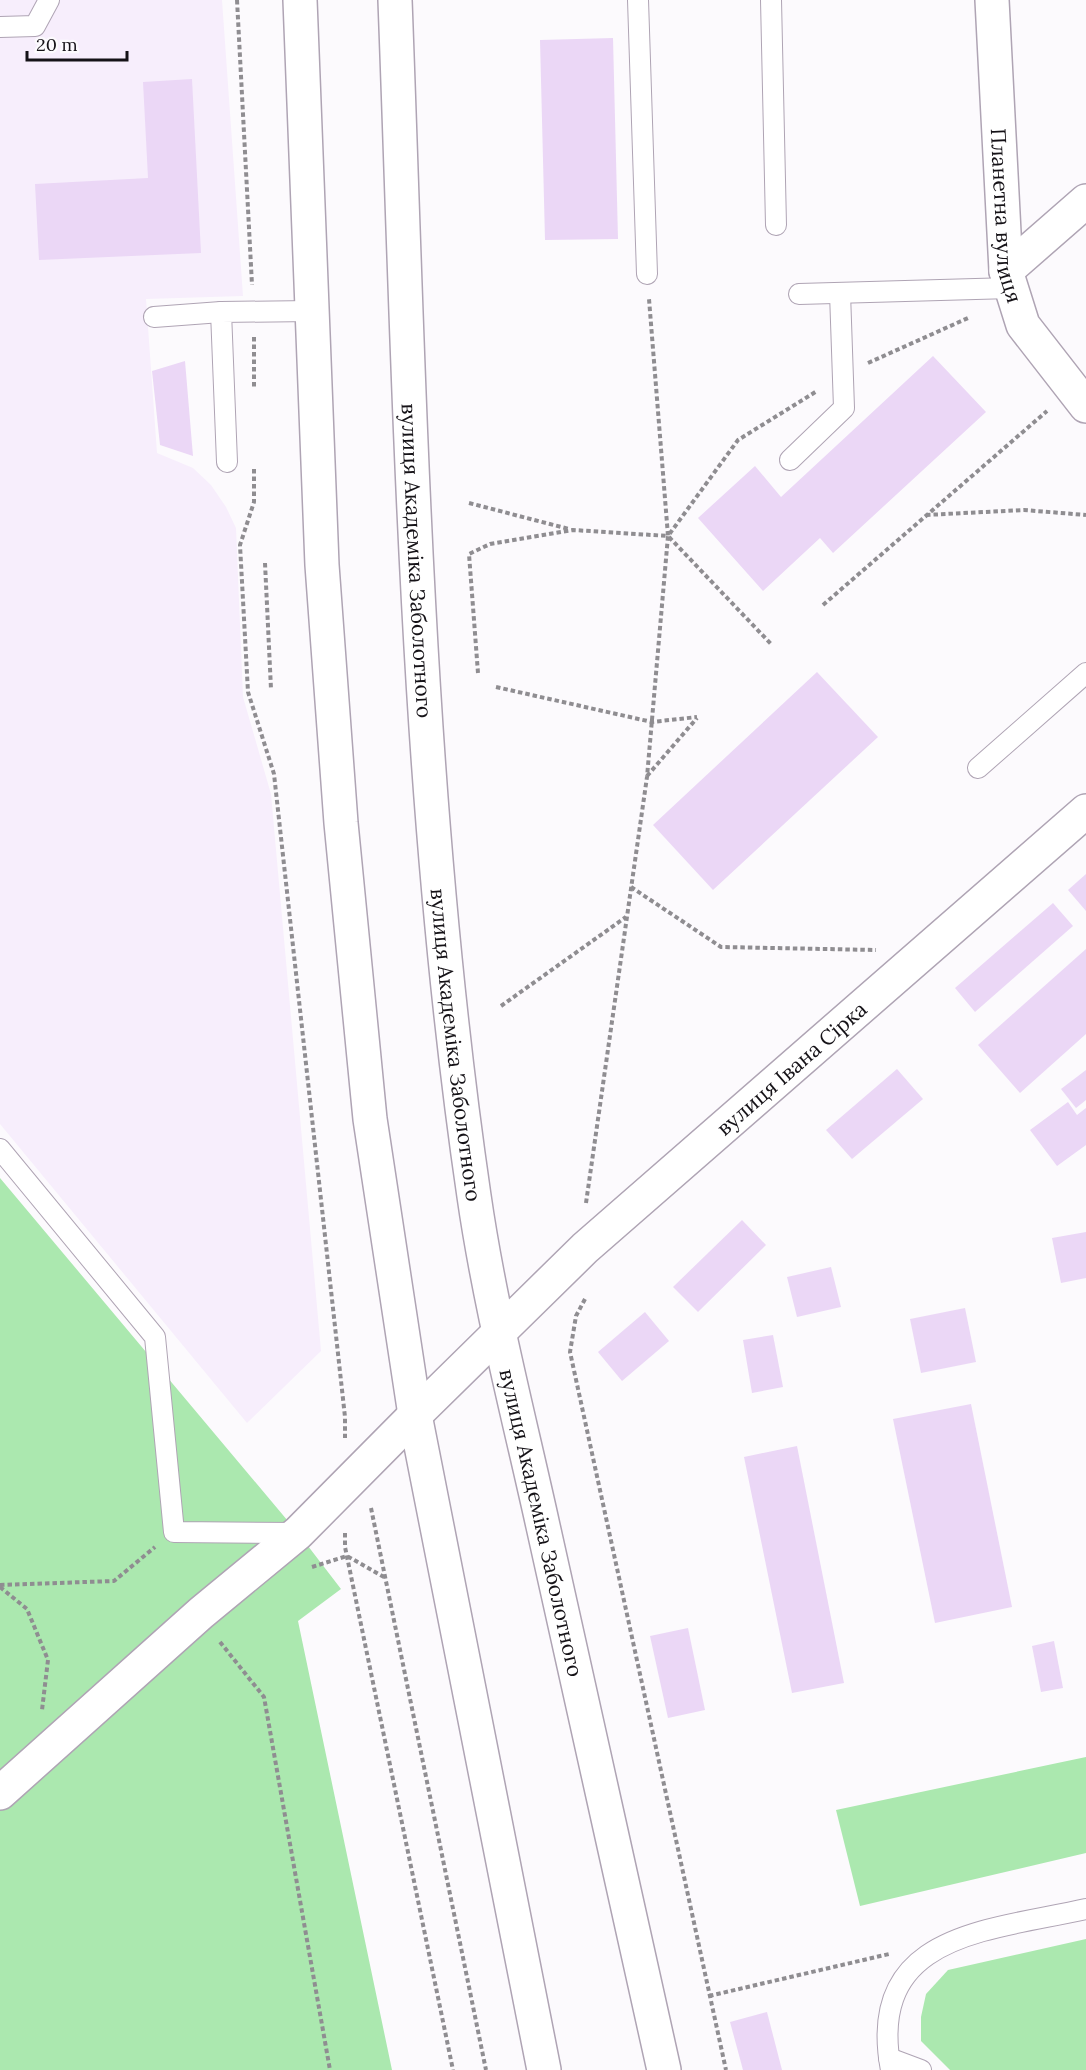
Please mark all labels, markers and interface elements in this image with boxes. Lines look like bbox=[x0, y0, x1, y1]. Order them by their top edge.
scale bar bbox=[27, 24, 128, 62]
text: 20 m bbox=[36, 33, 78, 56]
street label: Планетна вулиця bbox=[985, 127, 1029, 306]
street label: вулиця Академіка Заболотного bbox=[396, 403, 439, 719]
street label: вулиця Академіка Заболотного bbox=[425, 887, 488, 1203]
street label: вулиця Івана Сірка bbox=[710, 995, 872, 1141]
street label: вулиця Академіка Заболотного bbox=[494, 1366, 590, 1679]

